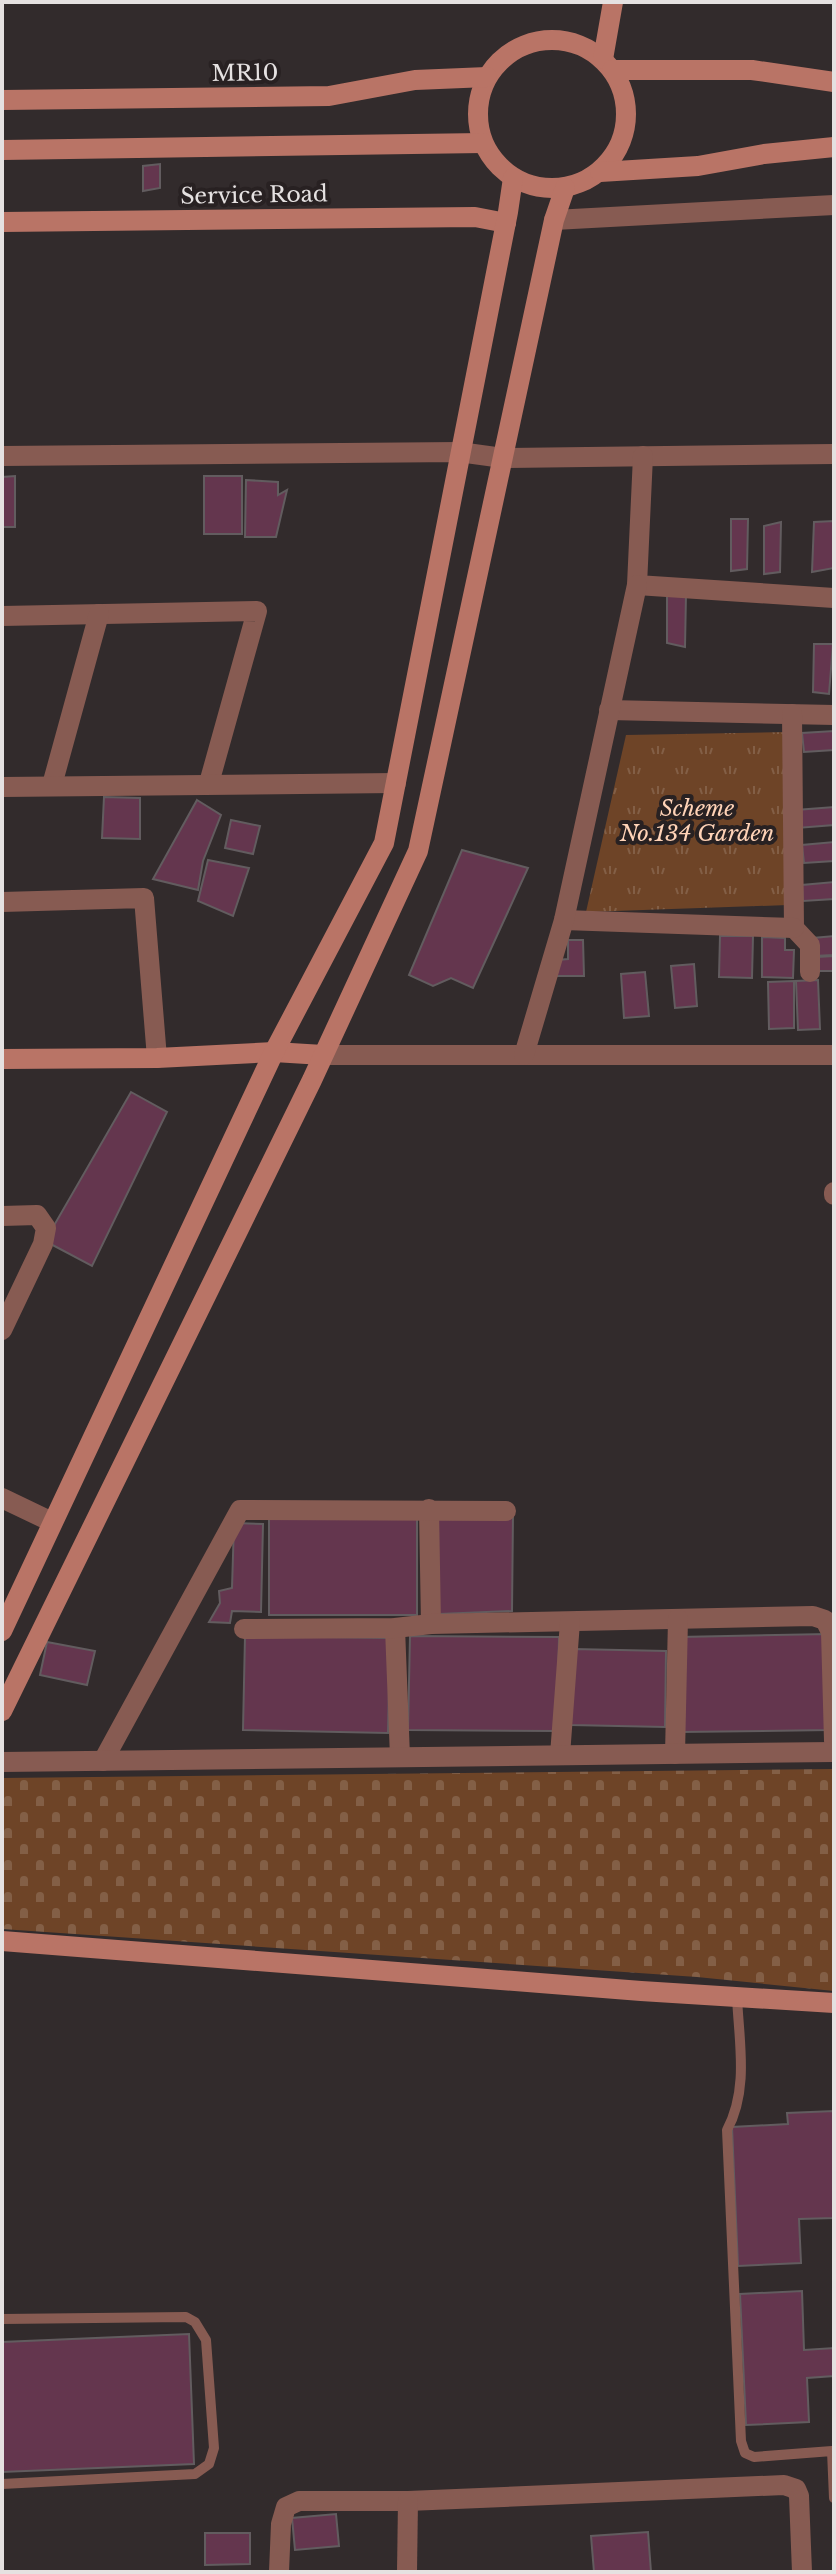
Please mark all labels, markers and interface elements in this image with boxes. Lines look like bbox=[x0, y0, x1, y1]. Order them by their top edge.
street label: MR10 bbox=[211, 59, 279, 87]
street label: Service Road bbox=[180, 180, 328, 210]
park label: Scheme No.134 Garden bbox=[619, 795, 775, 847]

